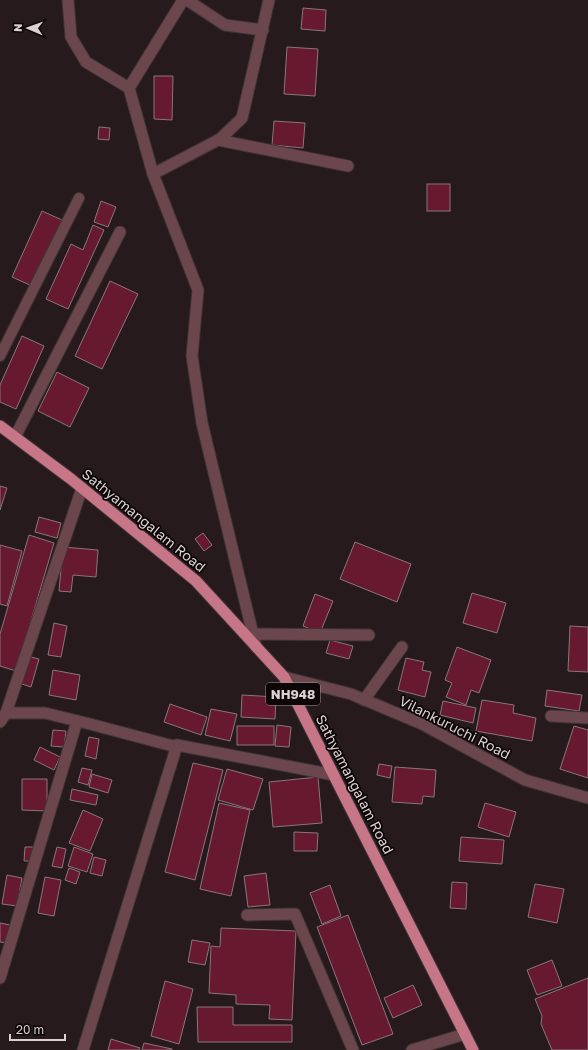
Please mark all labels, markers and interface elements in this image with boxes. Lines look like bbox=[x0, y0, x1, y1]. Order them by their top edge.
north arrow bbox=[8, 8, 48, 48]
text: N bbox=[11, 23, 24, 32]
street label: Sathyamangalam Road bbox=[79, 465, 209, 575]
road number: NH948 bbox=[266, 683, 320, 705]
street label: Vilankuruchi Road bbox=[397, 692, 513, 762]
street label: Sathyamangalam Road bbox=[312, 712, 398, 856]
scale bar bbox=[10, 1016, 65, 1042]
text: 20 m bbox=[16, 1022, 44, 1037]

